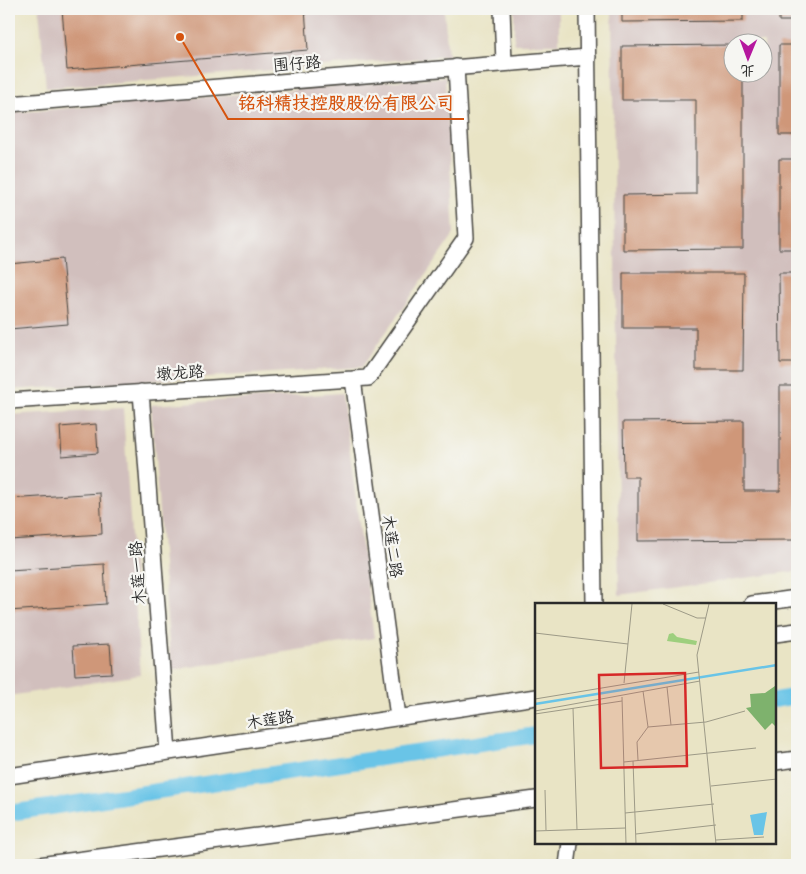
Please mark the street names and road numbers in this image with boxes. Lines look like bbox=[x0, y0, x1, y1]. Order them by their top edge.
street label: 围仔路 bbox=[272, 52, 322, 75]
street label: 墩龙路 bbox=[155, 361, 205, 384]
street label: 木莲二路 bbox=[379, 513, 406, 579]
street label: 木莲一路 bbox=[126, 540, 149, 606]
street label: 木莲路 bbox=[245, 706, 295, 733]

